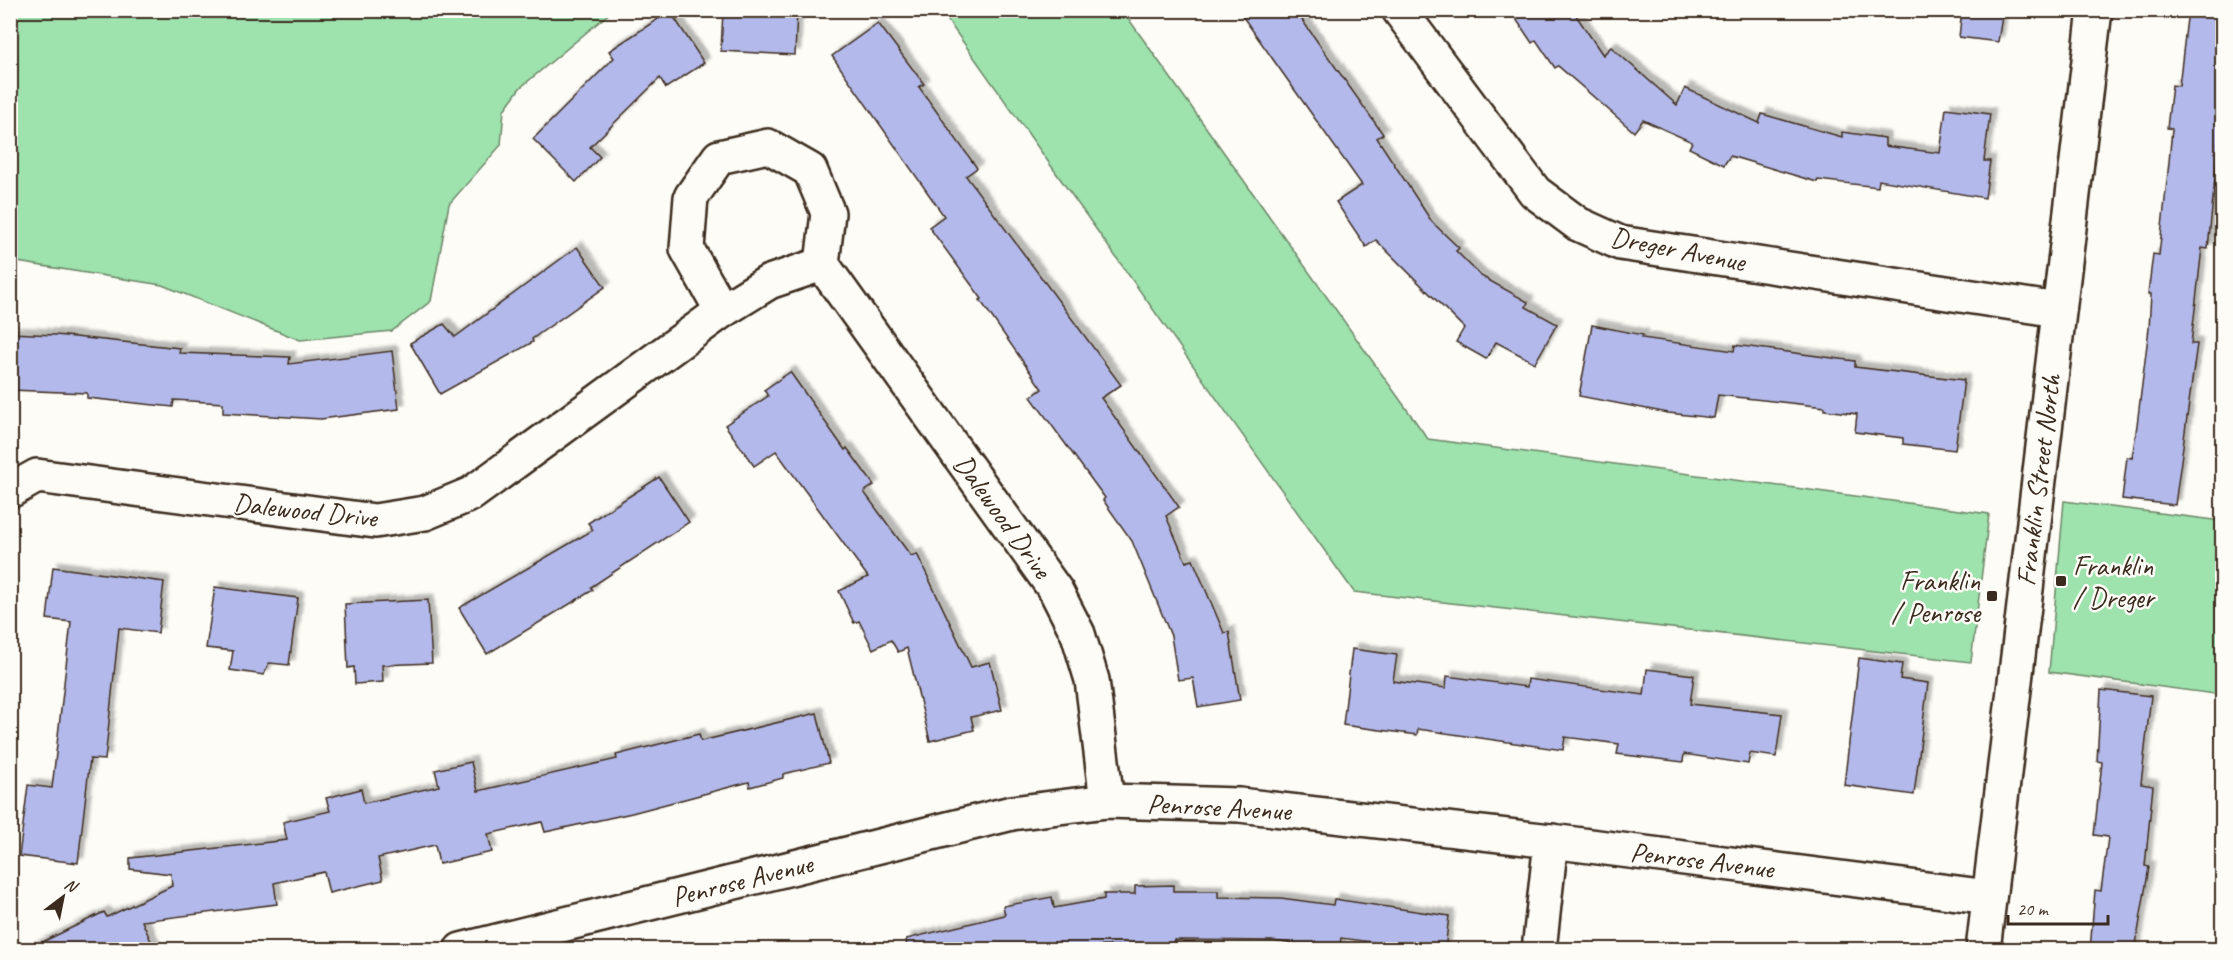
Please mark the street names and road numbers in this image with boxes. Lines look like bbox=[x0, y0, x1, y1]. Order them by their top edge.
street label: Dreger Avenue bbox=[1608, 219, 1750, 280]
street label: Franklin Street North bbox=[2008, 371, 2068, 588]
street label: Dalewood Drive bbox=[946, 447, 1061, 586]
street label: Dalewood Drive bbox=[231, 485, 381, 535]
street label: Penrose Avenue bbox=[1146, 786, 1294, 828]
street label: Penrose Avenue bbox=[1628, 834, 1777, 886]
street label: Penrose Avenue bbox=[668, 845, 818, 914]

